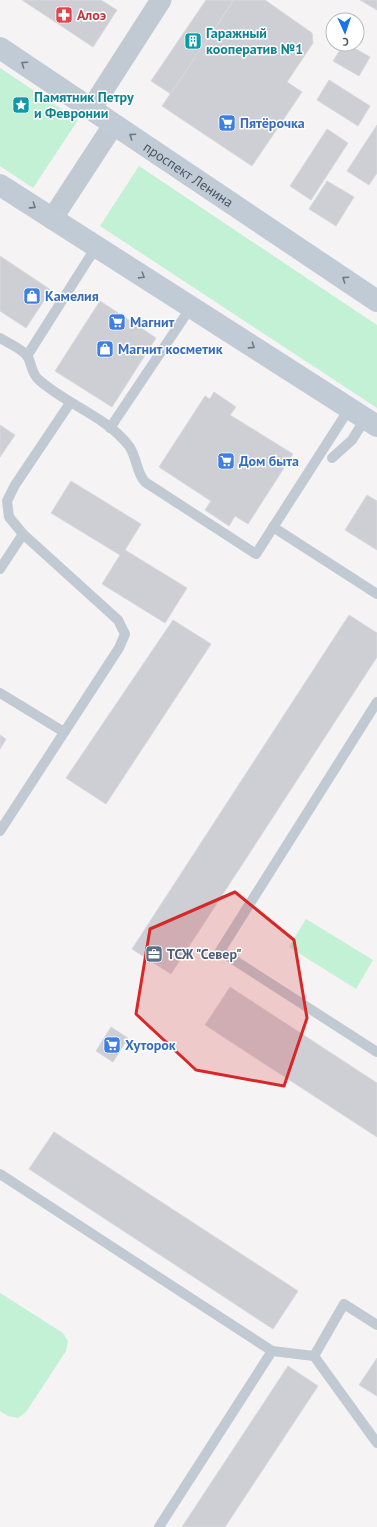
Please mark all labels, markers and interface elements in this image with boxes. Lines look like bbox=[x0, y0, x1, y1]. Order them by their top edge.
pharmacy icon: Алоэ bbox=[54, 5, 74, 25]
place label: Алоэ bbox=[77, 6, 106, 24]
north arrow bbox=[325, 12, 365, 52]
place label: Гаражный кооператив №1 bbox=[206, 24, 303, 58]
building icon: Гаражный кооператив №1 bbox=[183, 31, 203, 51]
text: С bbox=[342, 35, 349, 49]
one-way arrow bbox=[21, 61, 28, 69]
place label: Памятник Петру и Февронии bbox=[34, 88, 134, 122]
place icon: Памятник Петру и Февронии bbox=[11, 95, 31, 115]
supermarket icon: Пятёрочка bbox=[217, 113, 237, 133]
place label: Пятёрочка bbox=[240, 114, 305, 132]
one-way arrow bbox=[129, 133, 136, 141]
street label: проспект Ленина bbox=[140, 138, 237, 211]
one-way arrow bbox=[28, 202, 35, 209]
one-way arrow bbox=[138, 271, 145, 279]
one-way arrow bbox=[342, 277, 349, 284]
shop icon: Камелия bbox=[22, 286, 42, 306]
place label: Камелия bbox=[45, 287, 99, 305]
supermarket icon: Магнит bbox=[107, 312, 127, 332]
place label: Магнит bbox=[130, 313, 175, 331]
shop icon: Магнит косметик bbox=[95, 339, 115, 359]
place label: Магнит косметик bbox=[118, 340, 223, 358]
one-way arrow bbox=[248, 341, 255, 349]
supermarket icon: Дом быта bbox=[216, 451, 236, 471]
place label: Дом быта bbox=[239, 452, 299, 470]
office icon: ТСЖ "Север" bbox=[144, 944, 164, 964]
place label: ТСЖ "Север" bbox=[167, 945, 242, 963]
supermarket icon: Хуторок bbox=[102, 1035, 122, 1055]
place label: Хуторок bbox=[125, 1036, 176, 1054]

